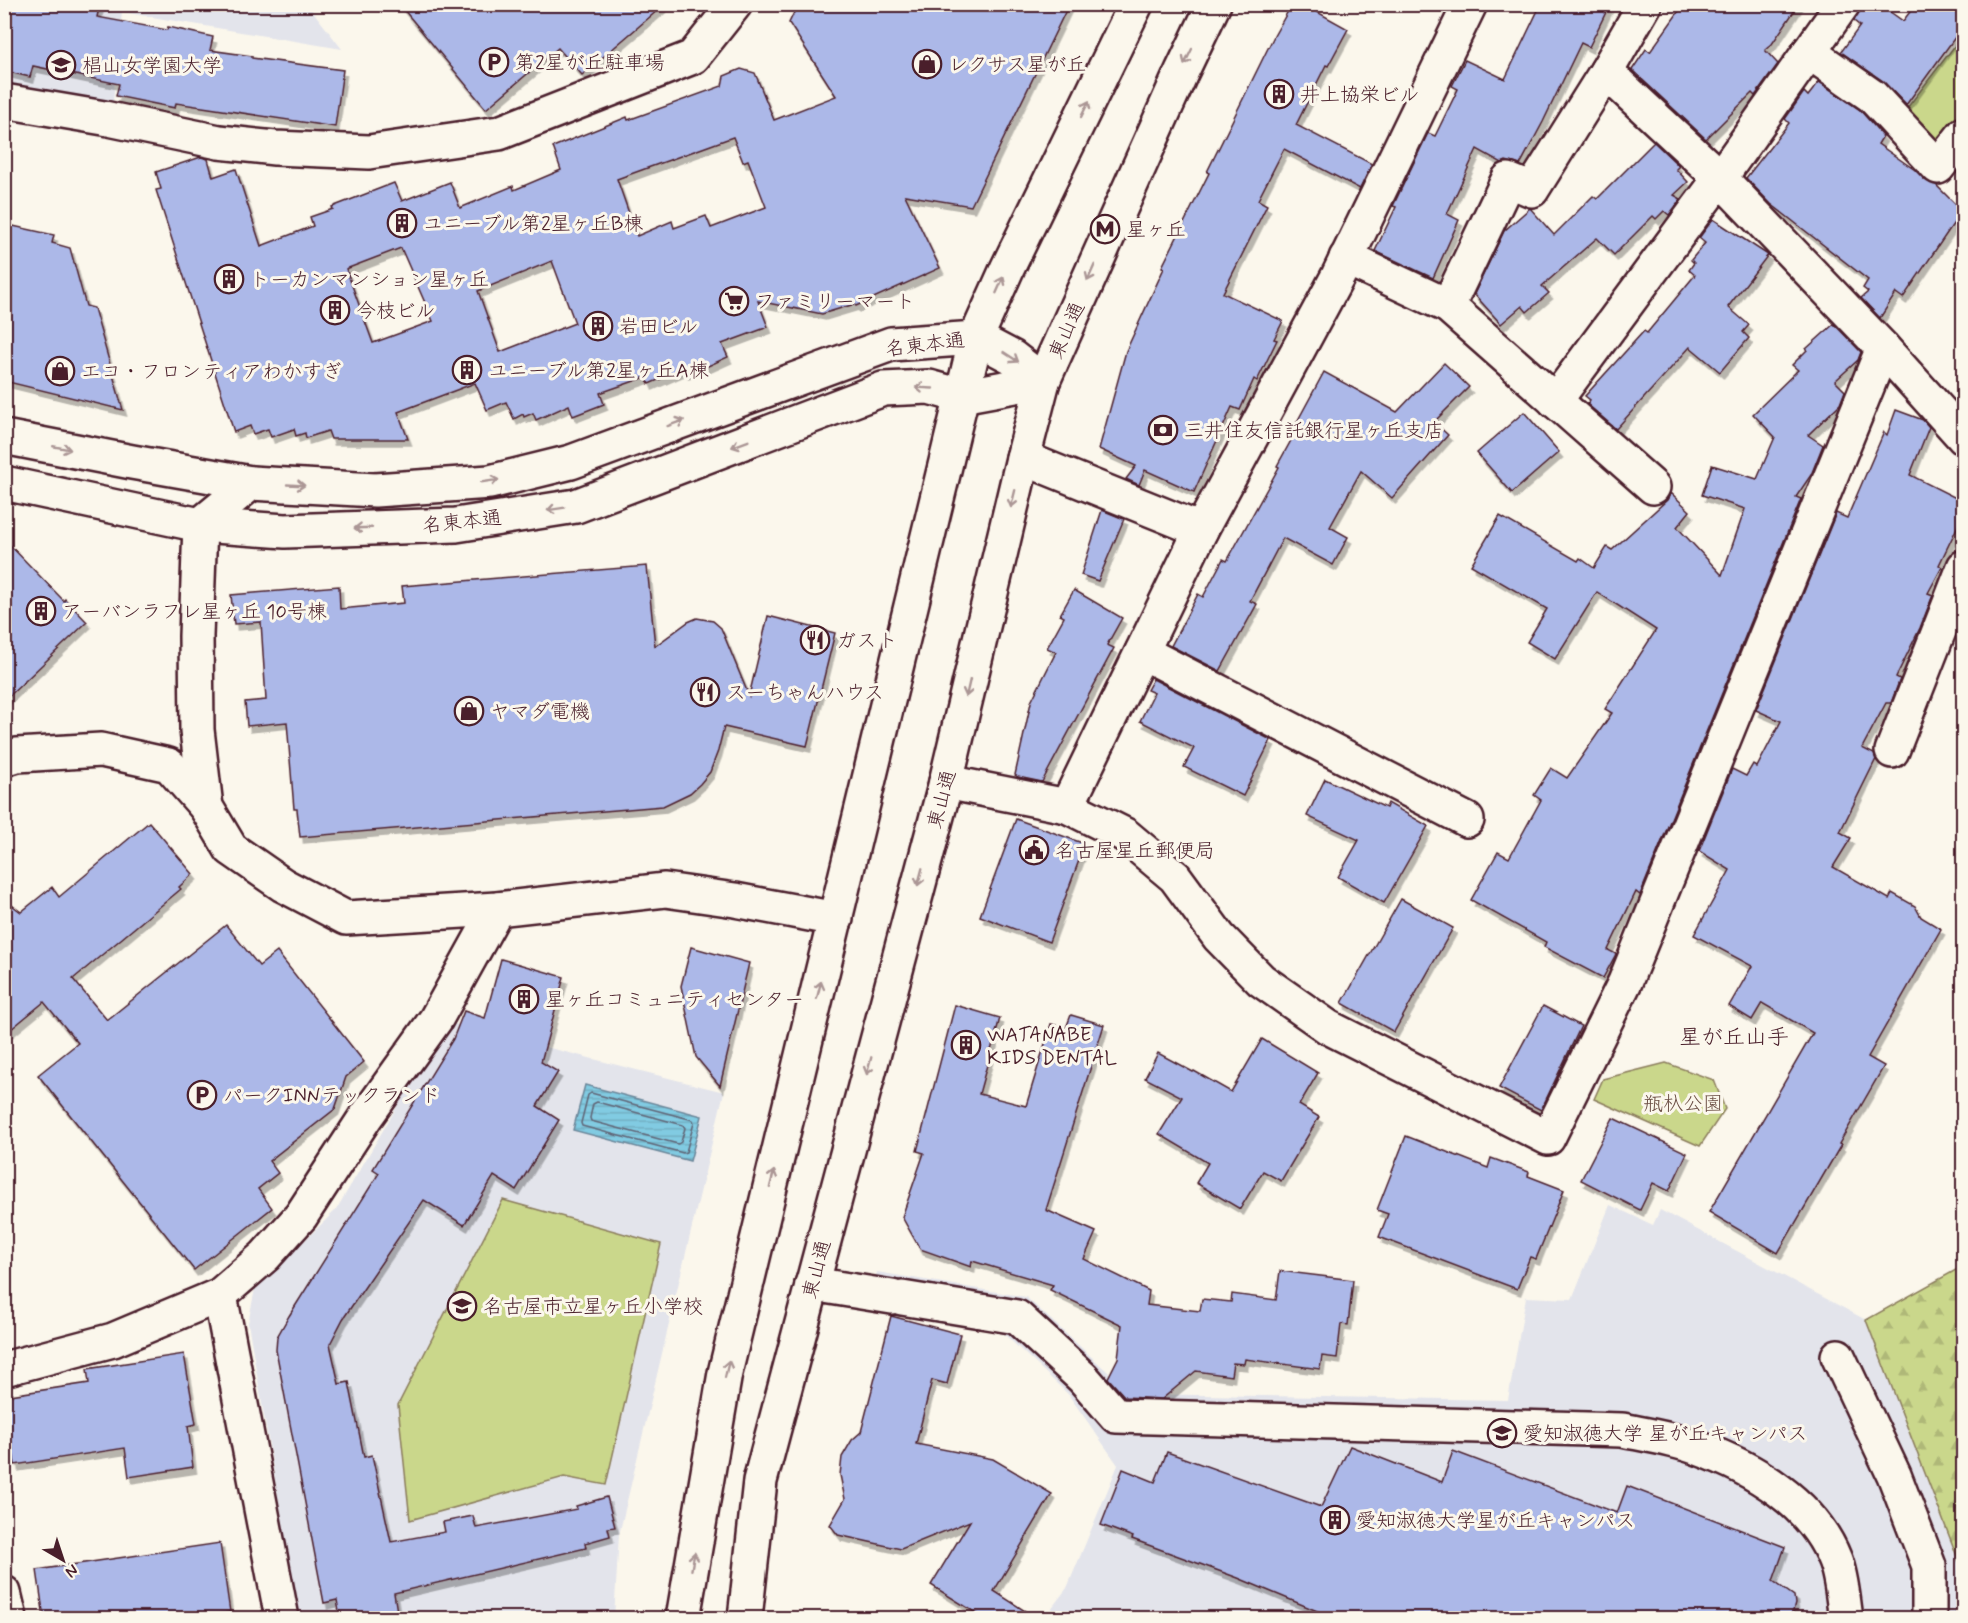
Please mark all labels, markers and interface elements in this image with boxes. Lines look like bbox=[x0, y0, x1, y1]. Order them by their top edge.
parking icon: 第2星が丘駐車場 bbox=[478, 46, 510, 78]
shop icon: レクサス星が丘 bbox=[911, 48, 943, 80]
one-way arrow bbox=[1182, 48, 1194, 66]
school or university icon: 椙山女学園大学 bbox=[45, 49, 77, 81]
place label: 第2星が丘駐車場 bbox=[515, 50, 665, 77]
place label: レクサス星が丘 bbox=[948, 52, 1086, 79]
place label: 椙山女学園大学 bbox=[82, 53, 222, 80]
building icon: 井上協栄ビル bbox=[1263, 78, 1295, 110]
place label: 井上協栄ビル bbox=[1300, 82, 1420, 109]
one-way arrow bbox=[1080, 101, 1091, 119]
building icon: ユニーブル第2星ヶ丘B棟 bbox=[386, 207, 418, 239]
place label: ユニーブル第2星ヶ丘B棟 bbox=[423, 211, 643, 238]
metro station icon: 星ヶ丘 bbox=[1089, 213, 1121, 245]
place label: 星ヶ丘 bbox=[1126, 217, 1186, 244]
building icon: トーカンマンション星ヶ丘 bbox=[213, 263, 245, 295]
one-way arrow bbox=[1085, 264, 1097, 282]
place label: トーカンマンション星ヶ丘 bbox=[250, 267, 489, 294]
one-way arrow bbox=[995, 276, 1007, 294]
supermarket icon: ファミリーマート bbox=[718, 285, 750, 317]
place label: ファミリーマート bbox=[755, 289, 915, 316]
building icon: 今枝ビル bbox=[319, 294, 351, 326]
place label: 今枝ビル bbox=[356, 298, 436, 325]
street label: 東山通 bbox=[1043, 298, 1092, 364]
building icon: 岩田ビル bbox=[582, 310, 614, 342]
place label: 岩田ビル bbox=[619, 314, 699, 341]
street label: 名東本通 bbox=[884, 327, 967, 364]
one-way arrow bbox=[1002, 352, 1019, 364]
building icon: ユニーブル第2星ヶ丘A棟 bbox=[451, 354, 483, 386]
shop icon: エコ・フロンティアわかすぎ bbox=[44, 355, 76, 387]
place label: ユニーブル第2星ヶ丘A棟 bbox=[488, 358, 709, 385]
place label: エコ・フロンティアわかすぎ bbox=[81, 359, 342, 386]
one-way arrow bbox=[915, 383, 935, 394]
bank icon: 三井住友信託銀行星ヶ丘支店 bbox=[1147, 414, 1179, 446]
one-way arrow bbox=[666, 416, 685, 427]
place label: 三井住友信託銀行星ヶ丘支店 bbox=[1184, 418, 1444, 445]
one-way arrow bbox=[731, 439, 749, 450]
one-way arrow bbox=[52, 443, 71, 454]
one-way arrow bbox=[480, 476, 500, 487]
one-way arrow bbox=[285, 480, 305, 491]
one-way arrow bbox=[1006, 489, 1018, 508]
one-way arrow bbox=[547, 504, 567, 515]
street label: 名東本通 bbox=[421, 505, 503, 540]
one-way arrow bbox=[353, 522, 373, 534]
building icon: アーバンラフレ星ヶ丘 10号棟 bbox=[25, 595, 57, 627]
place label: アーバンラフレ星ヶ丘 10号棟 bbox=[62, 599, 327, 626]
restaurant icon: ガスト bbox=[799, 624, 831, 656]
place label: ガスト bbox=[836, 628, 898, 655]
restaurant icon: スーちゃんハウス bbox=[689, 676, 721, 708]
one-way arrow bbox=[961, 679, 973, 698]
place label: スーちゃんハウス bbox=[726, 680, 884, 707]
shop icon: ヤマダ電機 bbox=[453, 695, 485, 727]
place label: ヤマダ電機 bbox=[490, 699, 590, 726]
street label: 東山通 bbox=[922, 767, 963, 832]
public building icon: 名古屋星丘郵便局 bbox=[1018, 834, 1050, 866]
place label: 名古屋星丘郵便局 bbox=[1055, 838, 1215, 865]
one-way arrow bbox=[914, 867, 925, 886]
one-way arrow bbox=[813, 981, 825, 1000]
building icon: 星ヶ丘コミュニティセンター bbox=[508, 983, 540, 1015]
place label: 星ヶ丘コミュニティセンター bbox=[545, 987, 804, 1014]
place label: WATANABE KIDS DENTAL bbox=[987, 1022, 1117, 1072]
district label: 星が丘山手 bbox=[1679, 1024, 1789, 1052]
building icon: WATANABE KIDS DENTAL bbox=[950, 1029, 982, 1061]
one-way arrow bbox=[863, 1056, 875, 1075]
parking icon: パークINNテックランド bbox=[186, 1079, 218, 1111]
place label: パークINNテックランド bbox=[223, 1083, 441, 1110]
park label: 瓶杁公園 bbox=[1643, 1091, 1723, 1118]
one-way arrow bbox=[767, 1170, 779, 1189]
street label: 東山通 bbox=[797, 1237, 838, 1302]
school or university icon: 名古屋市立星ヶ丘小学校 bbox=[446, 1290, 478, 1322]
place label: 名古屋市立星ヶ丘小学校 bbox=[483, 1294, 703, 1321]
one-way arrow bbox=[721, 1360, 733, 1379]
school or university icon: 愛知淑徳大学 星が丘キャンパス bbox=[1486, 1417, 1518, 1449]
place label: 愛知淑徳大学 星が丘キャンパス bbox=[1523, 1421, 1808, 1448]
building icon: 愛知淑徳大学星が丘キャンパス bbox=[1319, 1504, 1351, 1536]
place label: 愛知淑徳大学星が丘キャンパス bbox=[1356, 1508, 1635, 1535]
north arrow bbox=[33, 1530, 93, 1590]
one-way arrow bbox=[688, 1552, 699, 1571]
text: N bbox=[61, 1559, 82, 1582]

